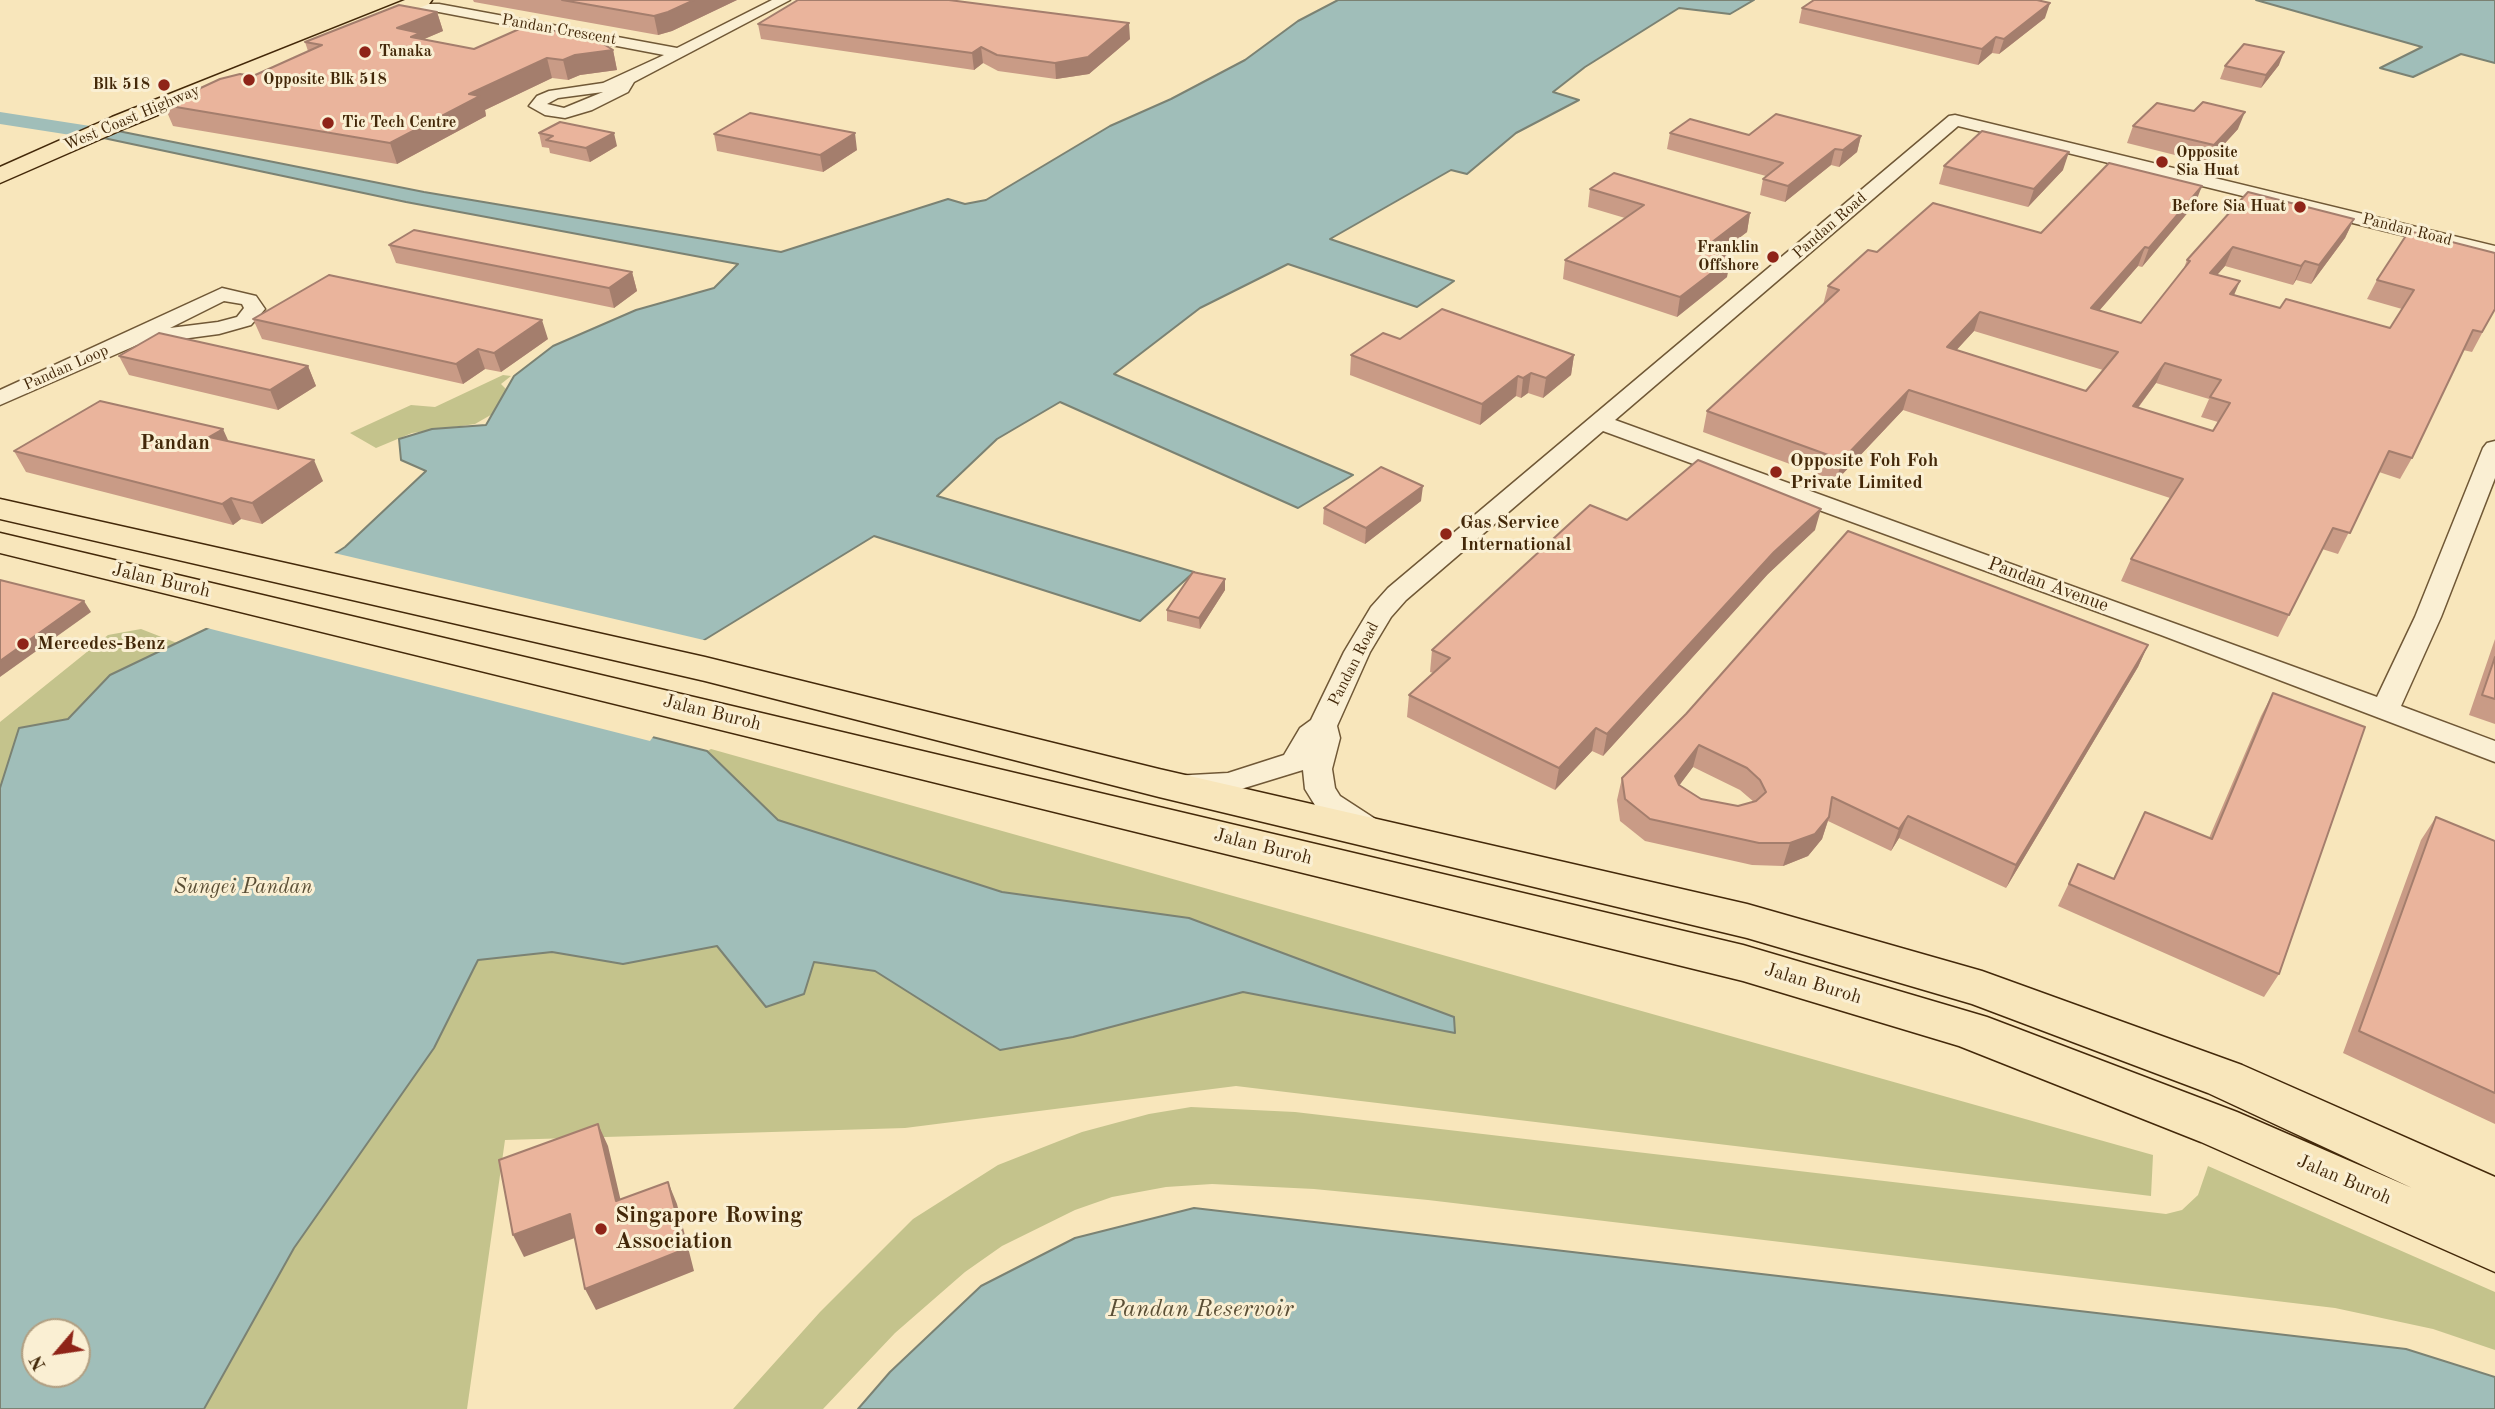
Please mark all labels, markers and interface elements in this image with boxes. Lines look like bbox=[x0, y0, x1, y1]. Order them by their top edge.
street label: Pandan Crescent bbox=[500, 10, 618, 50]
place label: Tanaka bbox=[379, 42, 432, 62]
marker: Tanaka bbox=[357, 44, 373, 60]
place label: Opposite Blk 518 bbox=[263, 70, 387, 90]
marker: Opposite Blk 518 bbox=[241, 72, 257, 88]
place label: Blk 518 bbox=[92, 75, 150, 95]
marker: Blk 518 bbox=[156, 77, 172, 93]
street label: West Coast Highway bbox=[61, 81, 203, 155]
place label: Tic Tech Centre bbox=[342, 113, 456, 133]
marker: Tic Tech Centre bbox=[320, 115, 336, 131]
place label: Opposite Sia Huat bbox=[2176, 143, 2239, 181]
marker: Opposite Sia Huat bbox=[2154, 154, 2170, 170]
street label: Pandan Road bbox=[1789, 189, 1871, 263]
place label: Before Sia Huat bbox=[2171, 197, 2286, 217]
marker: Before Sia Huat bbox=[2292, 199, 2308, 215]
street label: Pandan Road bbox=[2360, 210, 2454, 250]
place label: Franklin Offshore bbox=[1697, 238, 1759, 276]
marker: Franklin Offshore bbox=[1765, 249, 1781, 265]
street label: Pandan Loop bbox=[21, 341, 111, 395]
district label: Pandan bbox=[140, 430, 210, 456]
place label: Opposite Foh Foh Private Limited bbox=[1790, 450, 1938, 494]
marker: Opposite Foh Foh Private Limited bbox=[1768, 464, 1784, 480]
place label: Gas Service International bbox=[1460, 512, 1571, 556]
marker: Gas Service International bbox=[1438, 526, 1454, 542]
street label: Pandan Avenue bbox=[1984, 553, 2112, 617]
street label: Jalan Buroh bbox=[109, 559, 213, 603]
street label: Pandan Road bbox=[1325, 619, 1383, 709]
place label: Mercedes-Benz bbox=[37, 633, 165, 655]
marker: Mercedes-Benz bbox=[15, 636, 31, 652]
street label: Jalan Buroh bbox=[660, 690, 764, 736]
street label: Jalan Buroh bbox=[1211, 824, 1315, 870]
water label: Sungei Pandan bbox=[173, 874, 313, 900]
street label: Jalan Buroh bbox=[1762, 958, 1864, 1010]
street label: Jalan Buroh bbox=[2293, 1150, 2395, 1210]
place label: Singapore Rowing Association bbox=[615, 1202, 803, 1256]
marker: Singapore Rowing Association bbox=[593, 1221, 609, 1237]
water label: Pandan Reservoir bbox=[1108, 1296, 1294, 1324]
north arrow bbox=[21, 1318, 91, 1388]
text: N bbox=[27, 1351, 51, 1373]

